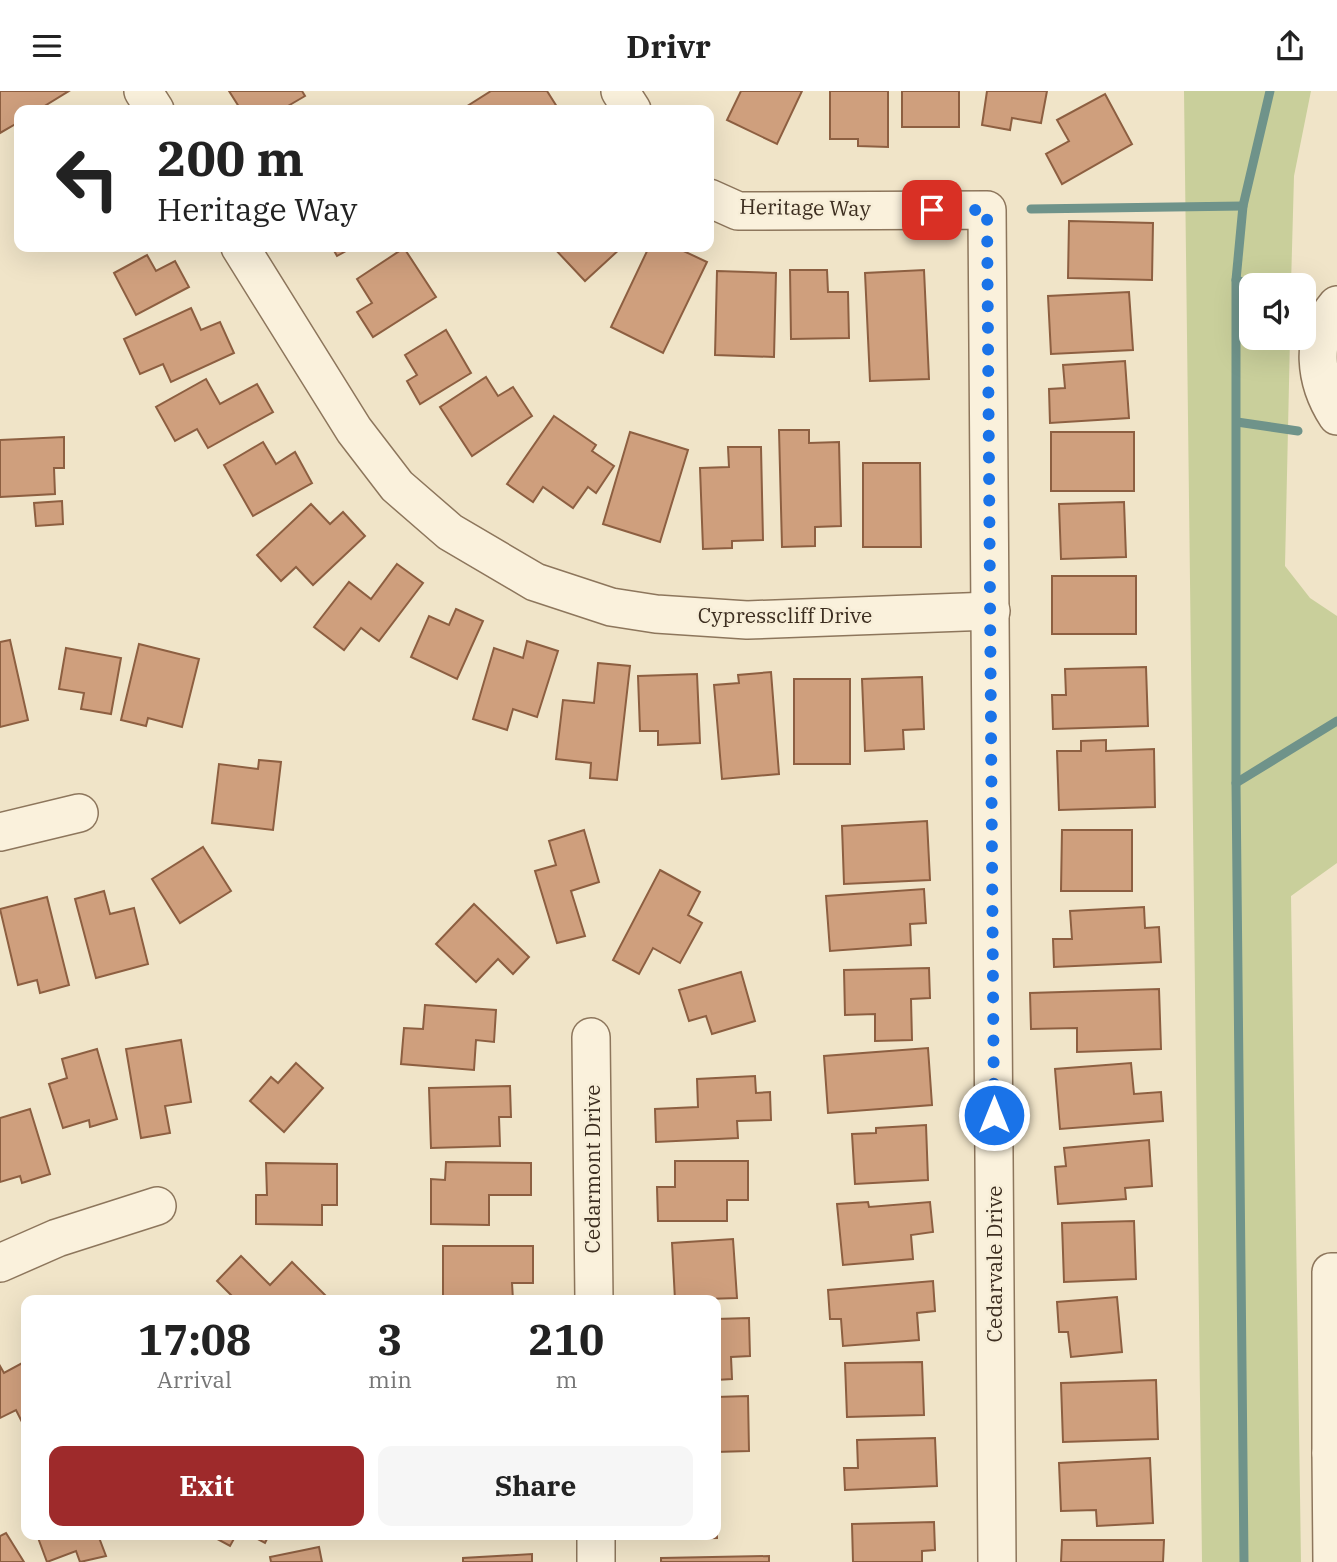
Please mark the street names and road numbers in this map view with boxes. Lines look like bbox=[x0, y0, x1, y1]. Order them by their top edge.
street label: Heritage Way bbox=[739, 192, 872, 222]
street label: Cypresscliff Drive bbox=[698, 601, 872, 629]
street label: Cedarmont Drive bbox=[578, 1085, 606, 1254]
street label: Cedarvale Drive bbox=[980, 1186, 1008, 1342]

